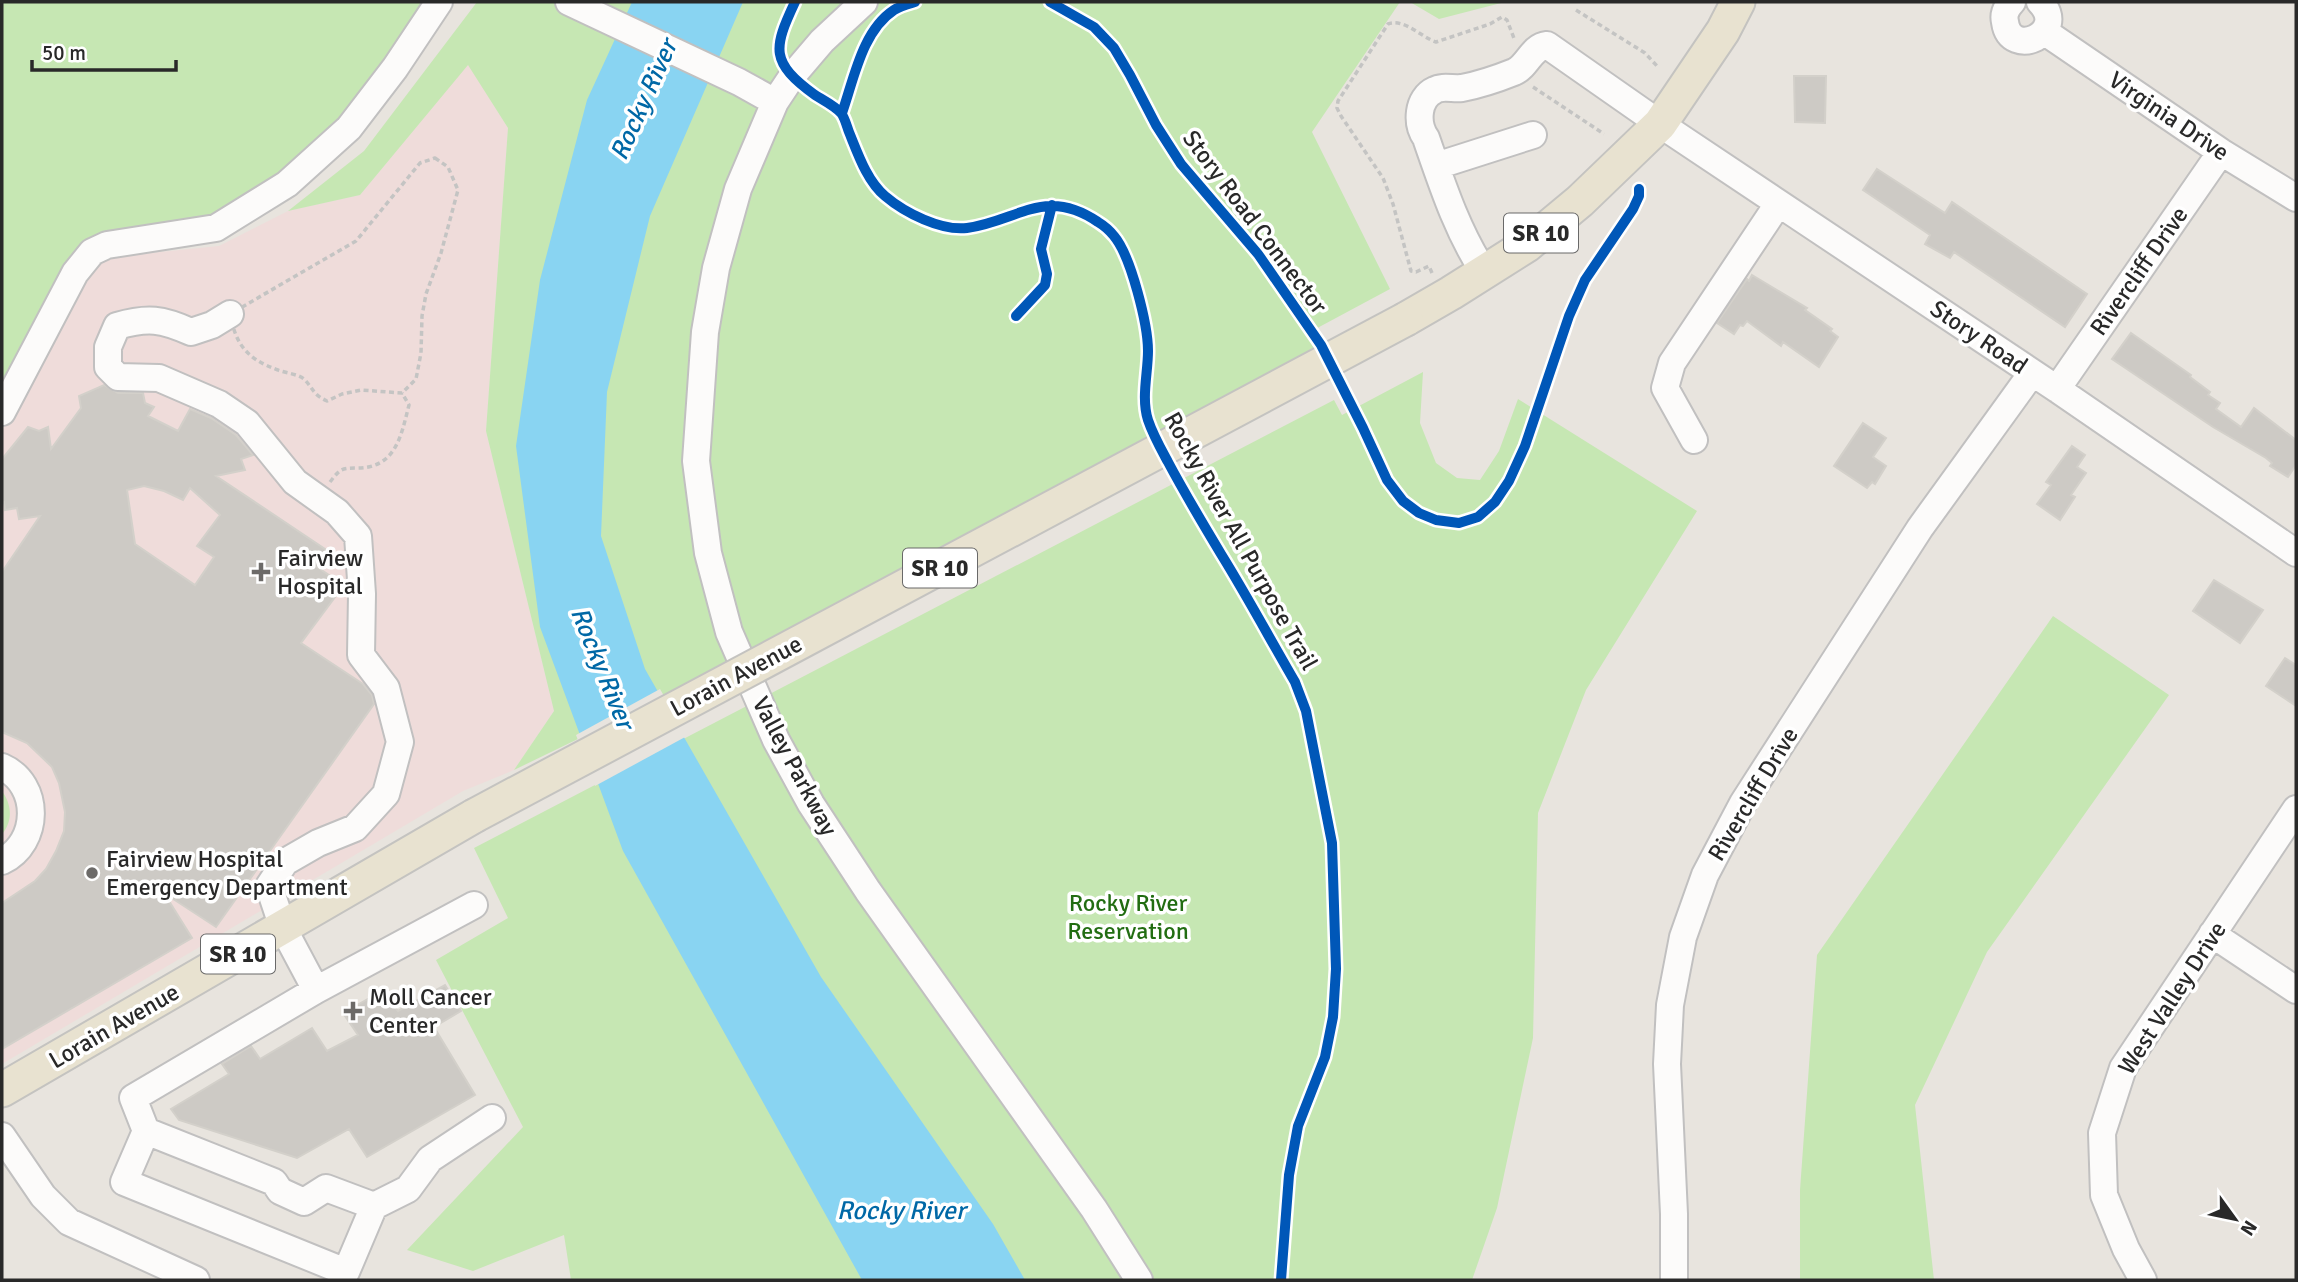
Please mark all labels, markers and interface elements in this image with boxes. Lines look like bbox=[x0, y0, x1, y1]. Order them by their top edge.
scale bar bbox=[32, 28, 175, 72]
water label: Rocky River bbox=[603, 32, 686, 165]
text: 50 m bbox=[42, 40, 86, 66]
street label: Virginia Drive bbox=[2103, 65, 2235, 167]
street label: Story Road Connector bbox=[1176, 124, 1334, 320]
street label: Rivercliff Drive bbox=[2084, 201, 2194, 341]
road number: SR 10 bbox=[1504, 214, 1578, 252]
street label: Story Road bbox=[1924, 293, 2034, 381]
street label: Rocky River All Purpose Trail bbox=[1157, 407, 1325, 675]
place label: Fairview Hospital bbox=[277, 543, 363, 601]
road number: SR 10 bbox=[903, 548, 977, 588]
marker: Fairview Hospital bbox=[251, 562, 271, 582]
water label: Rocky River bbox=[563, 602, 642, 737]
street label: Lorain Avenue bbox=[665, 629, 807, 723]
street label: Valley Parkway bbox=[746, 691, 844, 841]
street label: Rivercliff Drive bbox=[1701, 722, 1805, 866]
place label: Fairview Hospital Emergency Department bbox=[106, 844, 348, 902]
marker: Fairview Hospital Emergency Department bbox=[84, 865, 100, 881]
park label: Rocky River Reservation bbox=[1067, 888, 1189, 946]
street label: West Valley Drive bbox=[2111, 916, 2233, 1080]
road number: SR 10 bbox=[201, 934, 275, 973]
street label: Lorain Avenue bbox=[44, 977, 184, 1075]
place label: Moll Cancer Center bbox=[369, 982, 492, 1040]
marker: Moll Cancer Center bbox=[343, 1001, 363, 1021]
north arrow bbox=[2200, 1184, 2270, 1254]
water label: Rocky River bbox=[837, 1195, 969, 1227]
text: N bbox=[2235, 1216, 2262, 1240]

